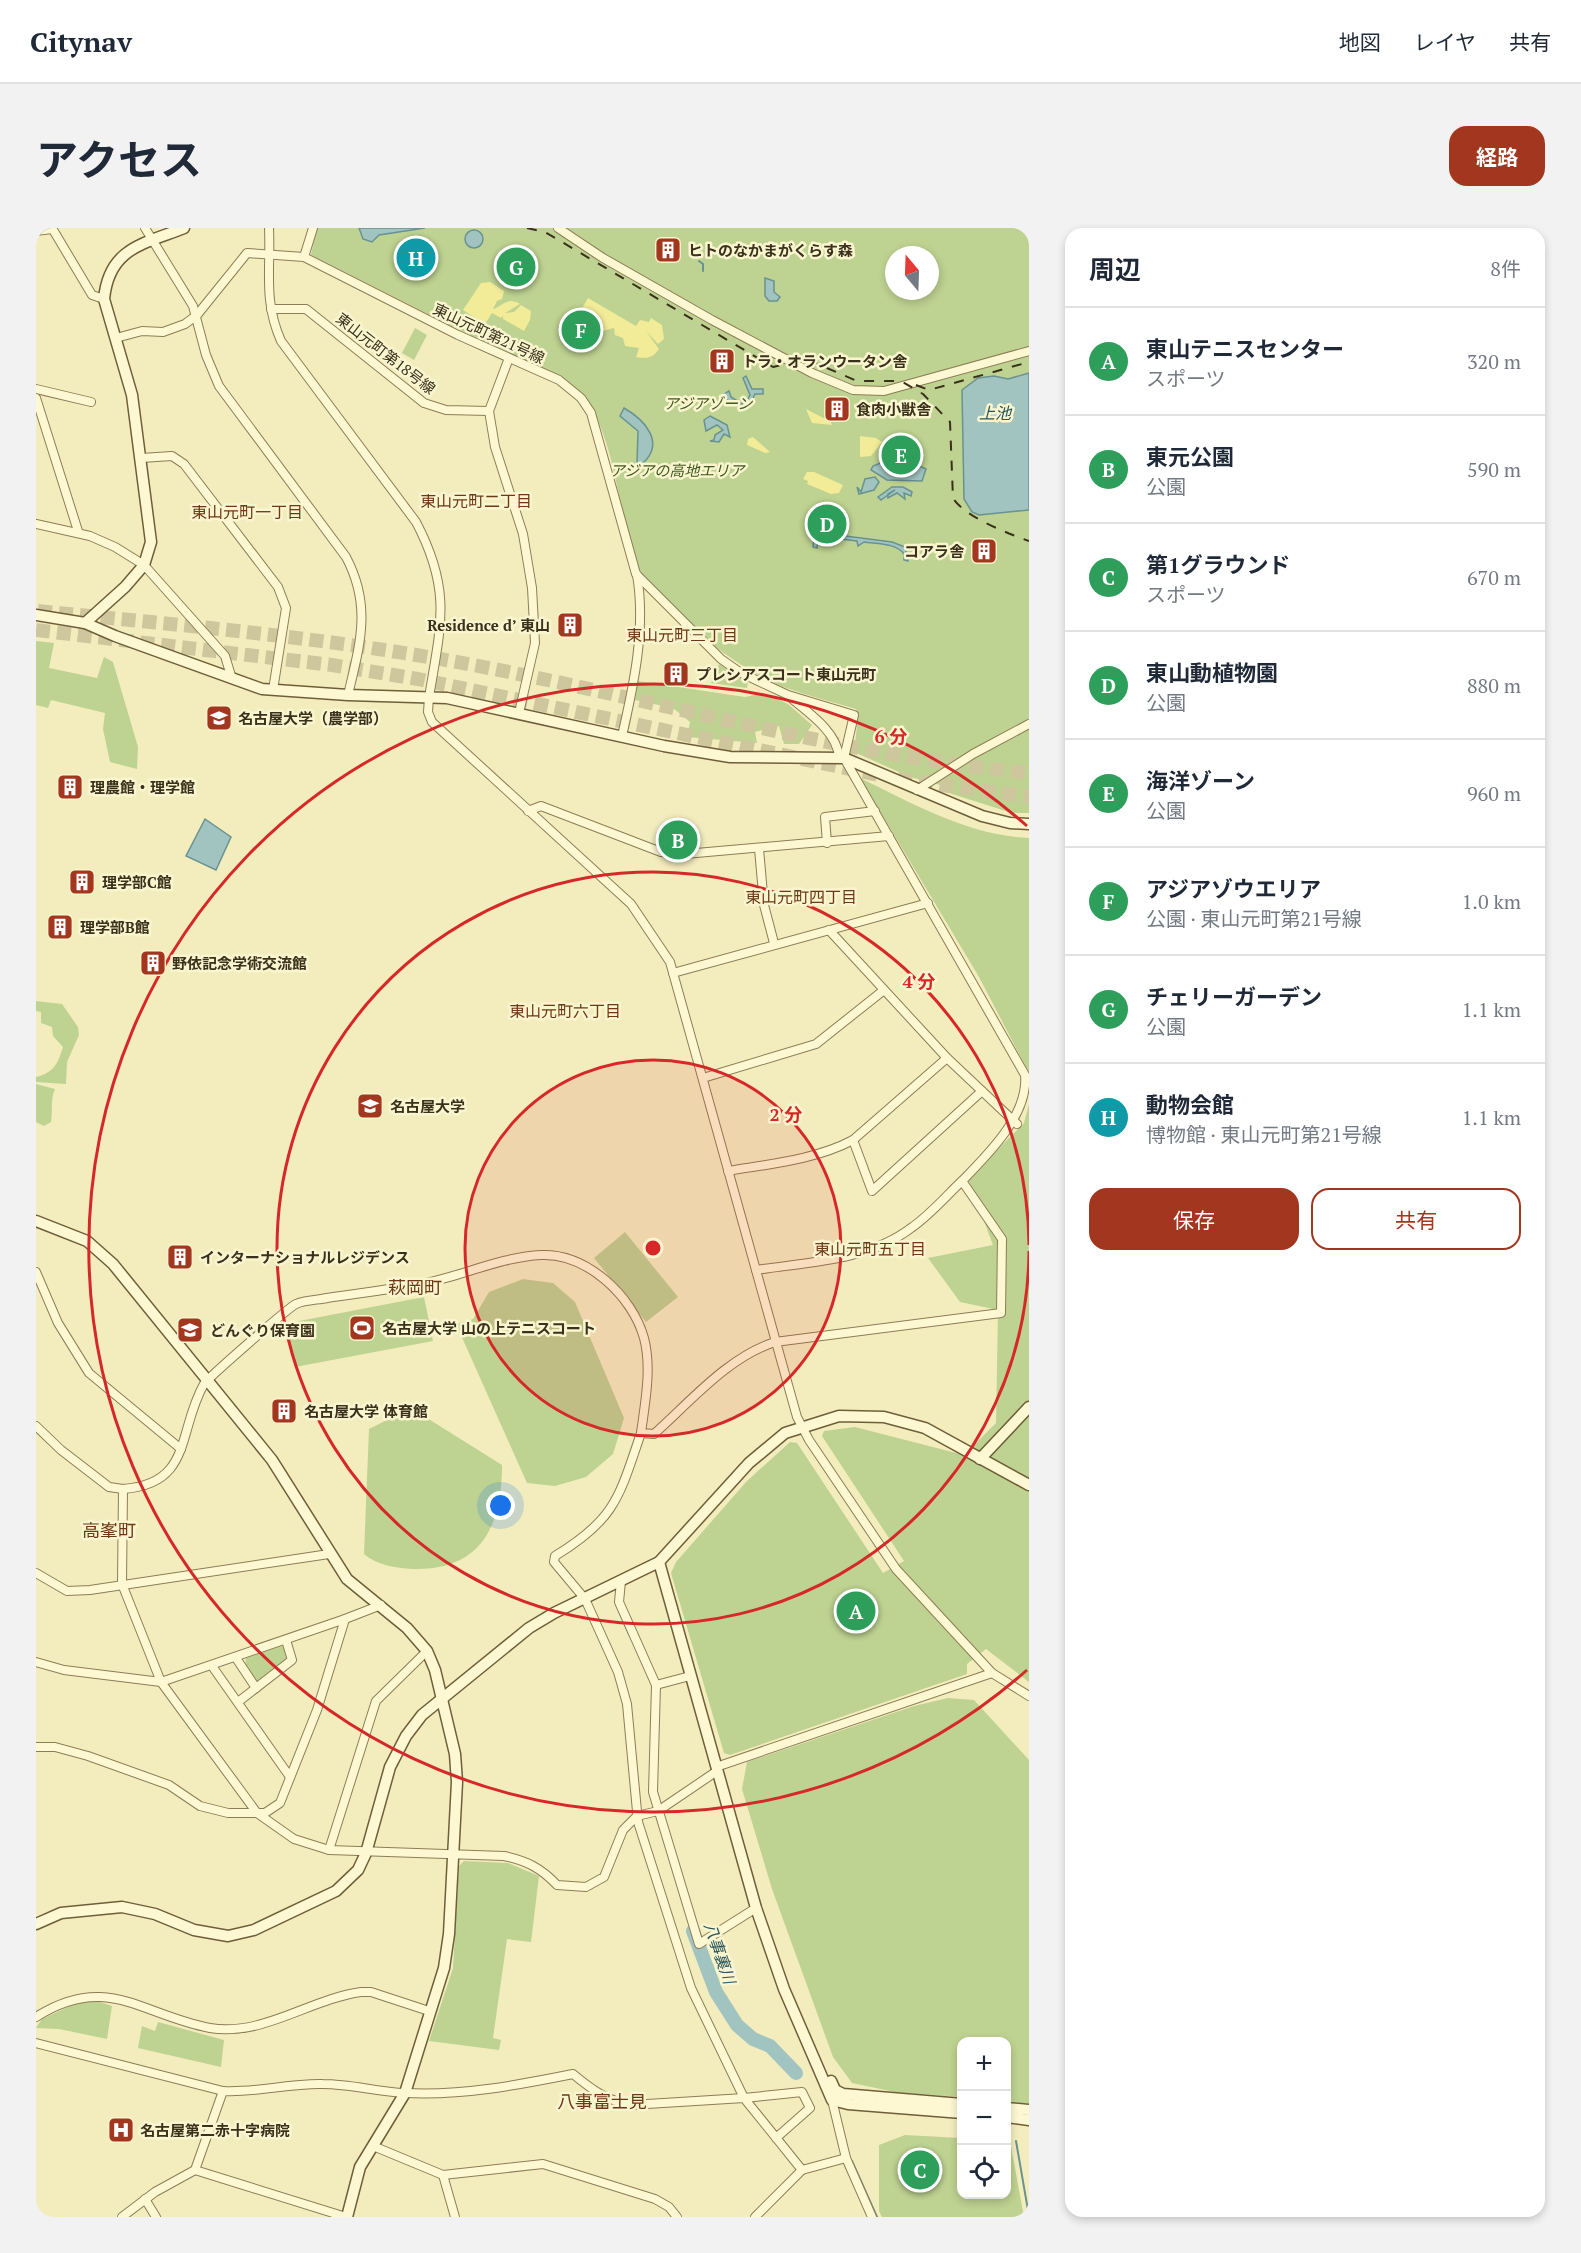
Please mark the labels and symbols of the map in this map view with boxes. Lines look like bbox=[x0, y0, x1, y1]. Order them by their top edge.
building icon: ヒトのなかまがくらす森 bbox=[653, 235, 683, 265]
pin: H bbox=[396, 236, 436, 280]
place label: ヒトのなかまがくらす森 bbox=[688, 240, 853, 260]
pin: G bbox=[496, 244, 536, 290]
north arrow bbox=[885, 246, 939, 300]
street label: 東山元町第21号線 bbox=[430, 298, 548, 368]
street label: 東山元町第18号線 bbox=[332, 308, 440, 398]
pin: F bbox=[562, 308, 600, 352]
building icon: トラ・オランウータン舎 bbox=[707, 346, 737, 376]
place label: トラ・オランウータン舎 bbox=[742, 351, 908, 371]
park label: アジアゾーン bbox=[664, 393, 753, 413]
building icon: 食肉小獣舎 bbox=[822, 394, 852, 424]
place label: 食肉小獣舎 bbox=[856, 399, 932, 419]
water label: 上池 bbox=[979, 402, 1013, 424]
pin: E bbox=[882, 432, 920, 478]
park label: アジアの高地エリア bbox=[610, 460, 746, 480]
district label: 東山元町二丁目 bbox=[420, 490, 532, 512]
district label: 東山元町一丁目 bbox=[191, 501, 303, 523]
pin: D bbox=[808, 502, 846, 546]
building icon: コアラ舎 bbox=[969, 536, 999, 566]
place label: コアラ舎 bbox=[904, 541, 965, 561]
building icon: Residence d’ 東山 bbox=[555, 610, 585, 640]
place label: Residence d’ 東山 bbox=[427, 615, 550, 635]
district label: 東山元町三丁目 bbox=[626, 624, 738, 646]
building icon: プレシアスコート東山元町 bbox=[661, 659, 691, 689]
place label: プレシアスコート東山元町 bbox=[696, 664, 876, 684]
school or university icon: 名古屋大学（農学部） bbox=[204, 703, 234, 733]
place label: 名古屋大学（農学部） bbox=[238, 708, 388, 728]
text: 6 分 bbox=[874, 724, 908, 748]
building icon: 理農館・理学館 bbox=[55, 772, 85, 802]
place label: 理農館・理学館 bbox=[90, 777, 195, 797]
pin: B bbox=[658, 818, 698, 862]
building icon: 理学部C館 bbox=[67, 867, 97, 897]
place label: 理学部C館 bbox=[102, 872, 172, 892]
district label: 東山元町四丁目 bbox=[745, 886, 857, 908]
building icon: 理学部B館 bbox=[45, 912, 75, 942]
place label: 理学部B館 bbox=[80, 917, 150, 937]
building icon: 野依記念学術交流館 bbox=[138, 948, 168, 978]
place label: 野依記念学術交流館 bbox=[172, 953, 307, 973]
text: 4 分 bbox=[902, 969, 936, 993]
district label: 東山元町六丁目 bbox=[509, 1000, 621, 1022]
school or university icon: 名古屋大学 bbox=[355, 1091, 385, 1121]
place label: 名古屋大学 bbox=[390, 1096, 465, 1116]
text: 2 分 bbox=[769, 1102, 803, 1126]
centre of rings bbox=[643, 1238, 663, 1258]
district label: 東山元町五丁目 bbox=[814, 1238, 926, 1260]
building icon: インターナショナルレジデンス bbox=[165, 1242, 195, 1272]
place label: インターナショナルレジデンス bbox=[200, 1247, 410, 1267]
district label: 萩岡町 bbox=[388, 1275, 442, 1299]
sports icon: 名古屋大学 山の上テニスコート bbox=[347, 1313, 377, 1343]
school or university icon: どんぐり保育園 bbox=[175, 1315, 205, 1345]
place label: 名古屋大学 山の上テニスコート bbox=[382, 1318, 596, 1338]
place label: どんぐり保育園 bbox=[210, 1320, 315, 1340]
building icon: 名古屋大学 体育館 bbox=[269, 1396, 299, 1426]
place label: 名古屋大学 体育館 bbox=[304, 1401, 428, 1421]
your location bbox=[486, 1491, 515, 1520]
district label: 高峯町 bbox=[82, 1518, 136, 1542]
pin: A bbox=[836, 1588, 876, 1634]
water label: 八事裏川 bbox=[699, 1919, 741, 1989]
district label: 八事富士見 bbox=[557, 2089, 647, 2113]
hospital icon: 名古屋第二赤十字病院 bbox=[106, 2115, 136, 2145]
place label: 名古屋第二赤十字病院 bbox=[140, 2120, 290, 2140]
pin: C bbox=[900, 2148, 940, 2192]

